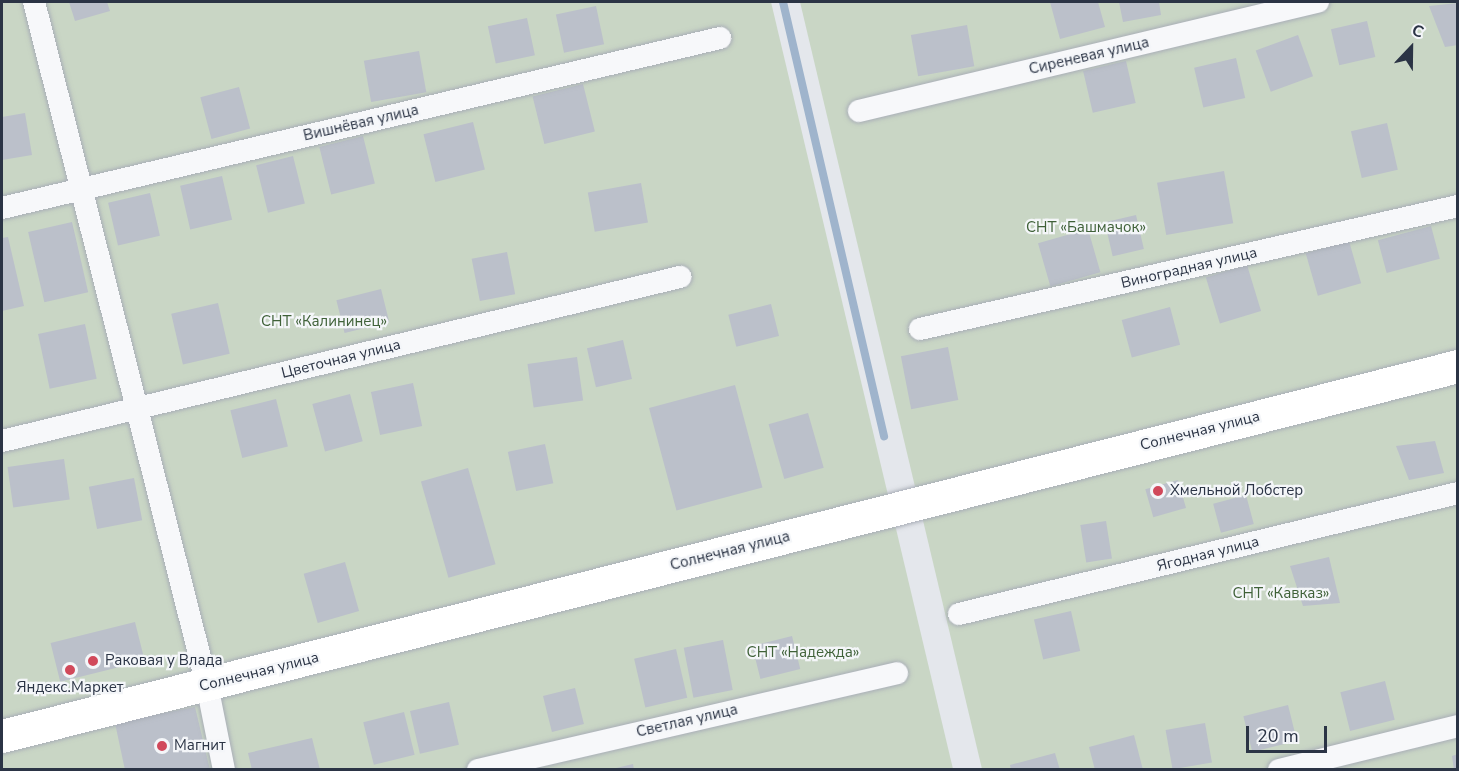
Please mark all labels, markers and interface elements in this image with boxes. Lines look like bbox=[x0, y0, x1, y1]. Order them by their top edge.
north arrow bbox=[1381, 18, 1441, 78]
text: С bbox=[1409, 19, 1427, 44]
street label: Сиреневая улица bbox=[1027, 33, 1151, 79]
street label: Вишнёвая улица bbox=[302, 101, 420, 145]
park label: СНТ «Башмачок» bbox=[1026, 219, 1146, 237]
street label: Виноградная улица bbox=[1119, 244, 1259, 292]
park label: СНТ «Калининец» bbox=[261, 313, 387, 331]
street label: Цветочная улица bbox=[280, 335, 402, 383]
street label: Солнечная улица bbox=[1138, 407, 1262, 455]
place label: Хмельной Лобстер bbox=[1170, 482, 1303, 500]
marker: Хмельной Лобстер bbox=[1151, 484, 1165, 498]
street label: Солнечная улица bbox=[668, 527, 792, 575]
street label: Ягодная улица bbox=[1155, 533, 1261, 575]
park label: СНТ «Кавказ» bbox=[1233, 585, 1329, 603]
park label: СНТ «Надежда» bbox=[747, 644, 859, 662]
street label: Солнечная улица bbox=[197, 648, 321, 696]
place label: Раковая у Влада bbox=[105, 652, 223, 670]
marker: Раковая у Влада bbox=[86, 654, 100, 668]
marker: Яндекс.Маркет bbox=[63, 663, 77, 677]
place label: Яндекс.Маркет bbox=[17, 679, 123, 697]
street label: Светлая улица bbox=[635, 701, 739, 741]
scale bar bbox=[1249, 714, 1330, 752]
text: 20 m bbox=[1257, 724, 1299, 748]
place label: Магнит bbox=[174, 737, 226, 755]
marker: Магнит bbox=[155, 739, 169, 753]

